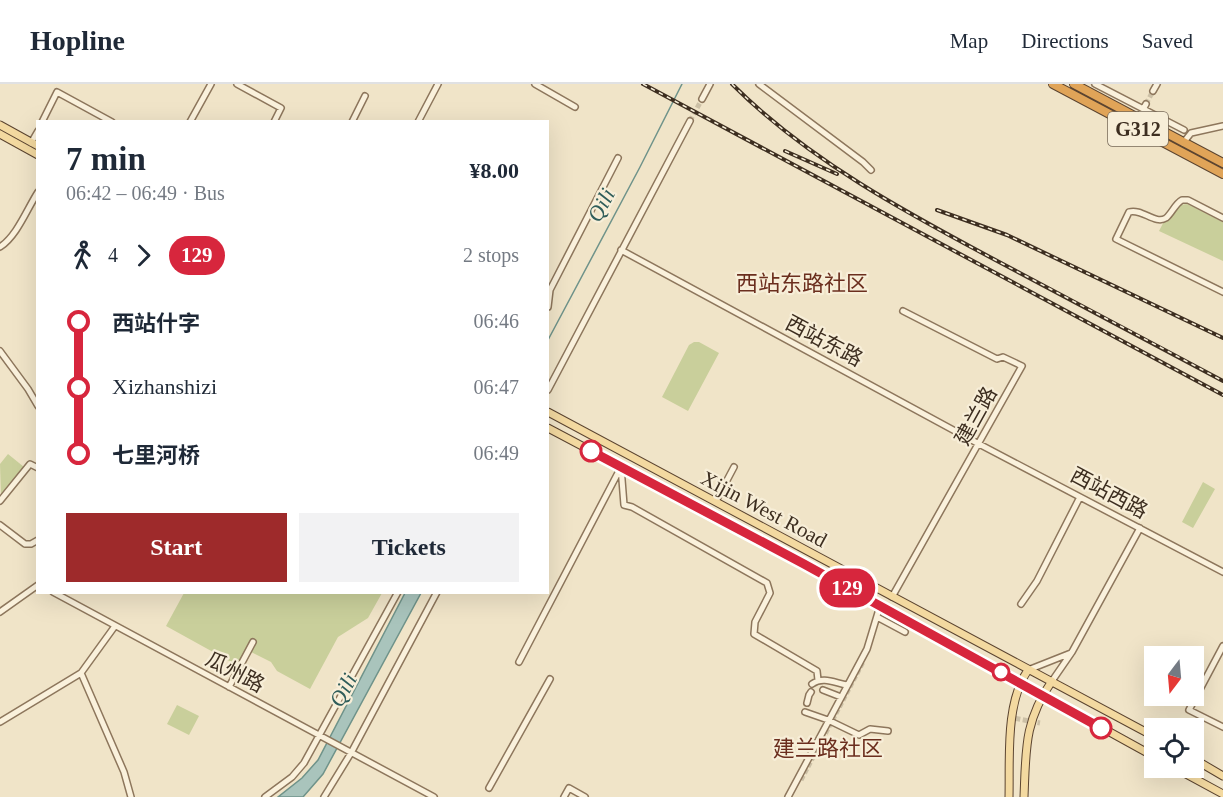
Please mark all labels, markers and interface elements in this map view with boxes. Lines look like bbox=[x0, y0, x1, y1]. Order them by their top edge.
text: Hopline bbox=[30, 25, 125, 56]
text: Map bbox=[950, 29, 988, 53]
text: Directions bbox=[1021, 29, 1109, 53]
text: Saved bbox=[1142, 29, 1193, 53]
road number: G312 bbox=[1108, 112, 1168, 146]
text: 7 min bbox=[66, 141, 146, 177]
text: ¥8.00 bbox=[470, 158, 519, 183]
text: 06:42 – 06:49 · Bus bbox=[66, 182, 225, 204]
water label: Qili bbox=[582, 184, 620, 226]
icon: walk bbox=[66, 239, 99, 272]
icon: forward bbox=[127, 239, 160, 272]
text: 129 bbox=[181, 243, 213, 267]
text: 4 bbox=[108, 244, 118, 266]
text: 2 stops bbox=[463, 244, 519, 266]
district label: 西站东路社区 bbox=[736, 271, 868, 296]
text: 06:46 bbox=[473, 310, 519, 332]
text: 西站什字 bbox=[112, 311, 200, 336]
street label: 西站东路 bbox=[781, 311, 867, 371]
text: Xizhanshizi bbox=[112, 374, 217, 399]
text: 06:47 bbox=[473, 376, 519, 398]
street label: 建兰路 bbox=[950, 383, 1002, 449]
unlabelled marker bbox=[580, 440, 602, 462]
text: 06:49 bbox=[473, 442, 519, 464]
text: 七里河桥 bbox=[112, 443, 200, 468]
street label: 西站西路 bbox=[1066, 463, 1152, 523]
street label: Xijin West Road bbox=[697, 466, 831, 552]
button: Start bbox=[66, 513, 287, 582]
button: Tickets bbox=[299, 513, 519, 582]
line badge: 129 bbox=[812, 568, 882, 608]
text: 129 bbox=[831, 576, 863, 600]
north arrow bbox=[1144, 646, 1204, 706]
map controls bbox=[1144, 646, 1204, 778]
street label: 瓜州路 bbox=[202, 647, 268, 697]
unlabelled marker bbox=[992, 663, 1010, 681]
water label: Qili bbox=[324, 669, 362, 711]
unlabelled marker bbox=[1090, 717, 1112, 739]
button: locate bbox=[1144, 718, 1204, 778]
district label: 建兰路社区 bbox=[773, 736, 883, 761]

